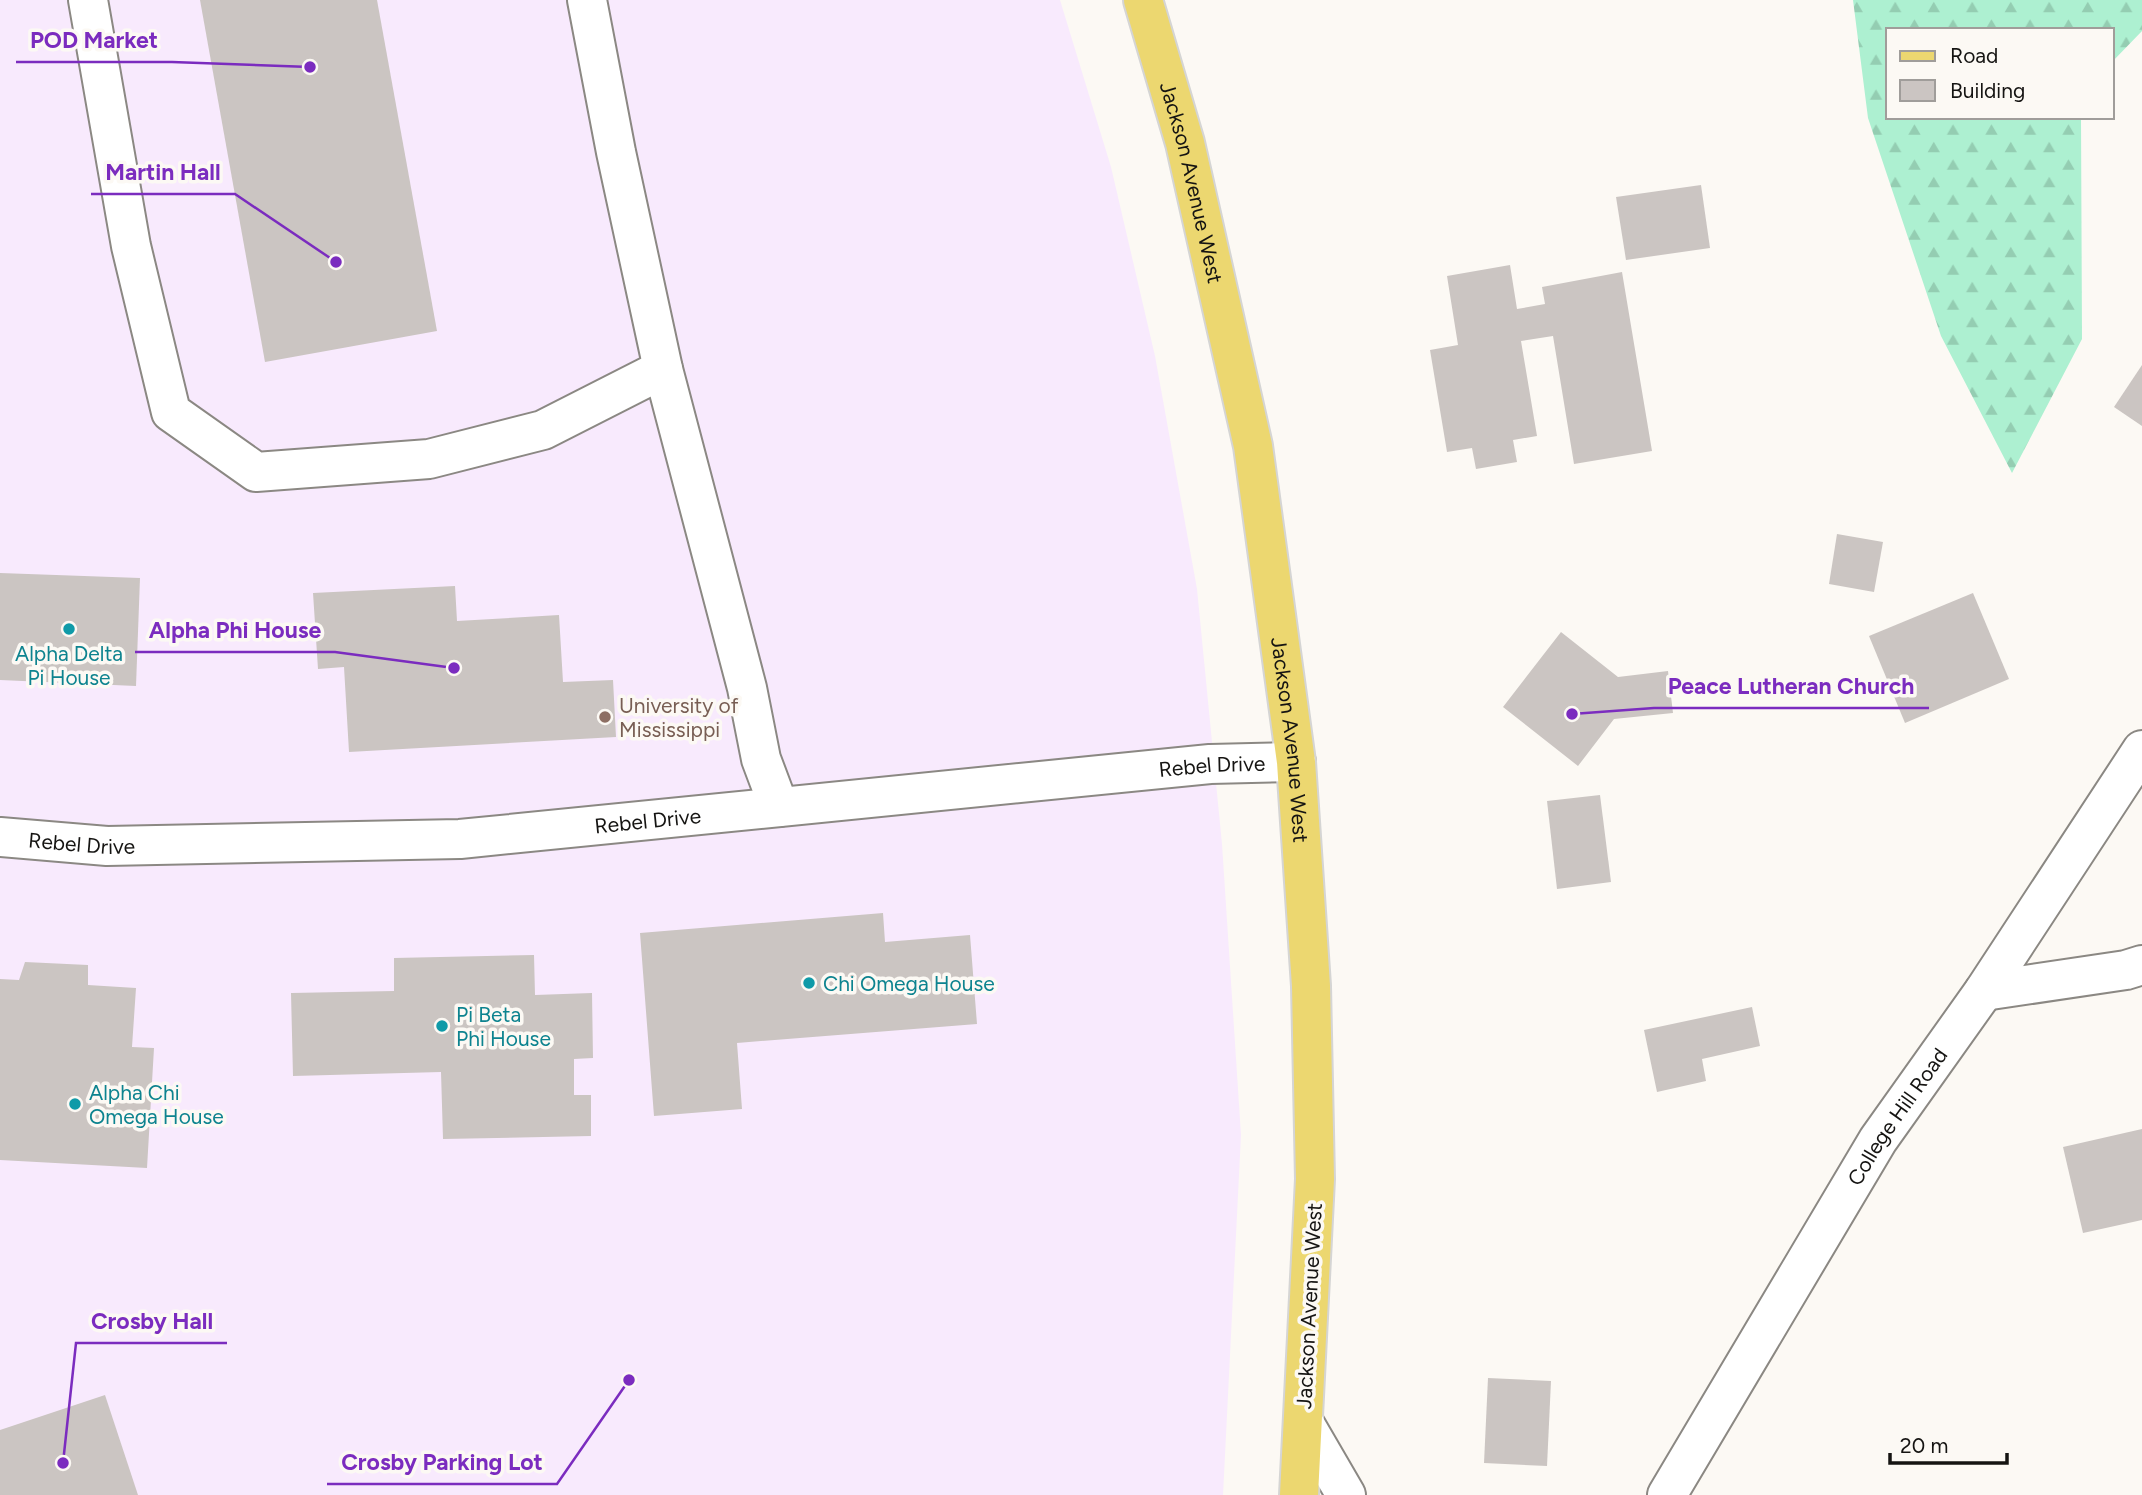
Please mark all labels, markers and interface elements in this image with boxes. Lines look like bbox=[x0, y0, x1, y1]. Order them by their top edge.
callout: POD Market bbox=[16, 18, 172, 62]
text: POD Market bbox=[30, 26, 158, 54]
legend bbox=[1886, 28, 2114, 119]
text: Road bbox=[1950, 43, 1998, 68]
text: Building bbox=[1950, 78, 2025, 103]
street label: Jackson Avenue West bbox=[1155, 79, 1229, 286]
callout: Martin Hall bbox=[91, 150, 235, 194]
text: Martin Hall bbox=[105, 158, 221, 186]
callout: Alpha Phi House bbox=[135, 608, 335, 652]
text: Alpha Phi House bbox=[149, 616, 321, 644]
marker: Alpha Delta Pi House bbox=[61, 621, 77, 637]
street label: Jackson Avenue West bbox=[1267, 636, 1314, 844]
place label: Alpha Delta Pi House bbox=[15, 641, 123, 690]
callout: Peace Lutheran Church bbox=[1654, 664, 1929, 708]
text: Peace Lutheran Church bbox=[1668, 672, 1914, 700]
place label: University of Mississippi bbox=[619, 693, 739, 742]
marker: University of Mississippi bbox=[597, 709, 613, 725]
street label: Rebel Drive bbox=[1157, 750, 1265, 782]
street label: Rebel Drive bbox=[593, 802, 702, 838]
street label: Rebel Drive bbox=[27, 827, 135, 859]
place label: Chi Omega House bbox=[823, 971, 995, 996]
marker: Chi Omega House bbox=[801, 975, 817, 991]
place label: Pi Beta Phi House bbox=[456, 1002, 551, 1051]
marker: Pi Beta Phi House bbox=[434, 1018, 450, 1034]
street label: College Hill Road bbox=[1842, 1043, 1952, 1190]
place label: Alpha Chi Omega House bbox=[89, 1080, 224, 1129]
marker: Alpha Chi Omega House bbox=[67, 1096, 83, 1112]
street label: Jackson Avenue West bbox=[1291, 1202, 1327, 1410]
callout: Crosby Hall bbox=[76, 1299, 227, 1343]
text: Crosby Hall bbox=[91, 1307, 213, 1335]
scale bar bbox=[1890, 1422, 2007, 1466]
text: 20 m bbox=[1900, 1433, 1948, 1458]
callout: Crosby Parking Lot bbox=[327, 1440, 557, 1484]
text: Crosby Parking Lot bbox=[341, 1448, 543, 1476]

